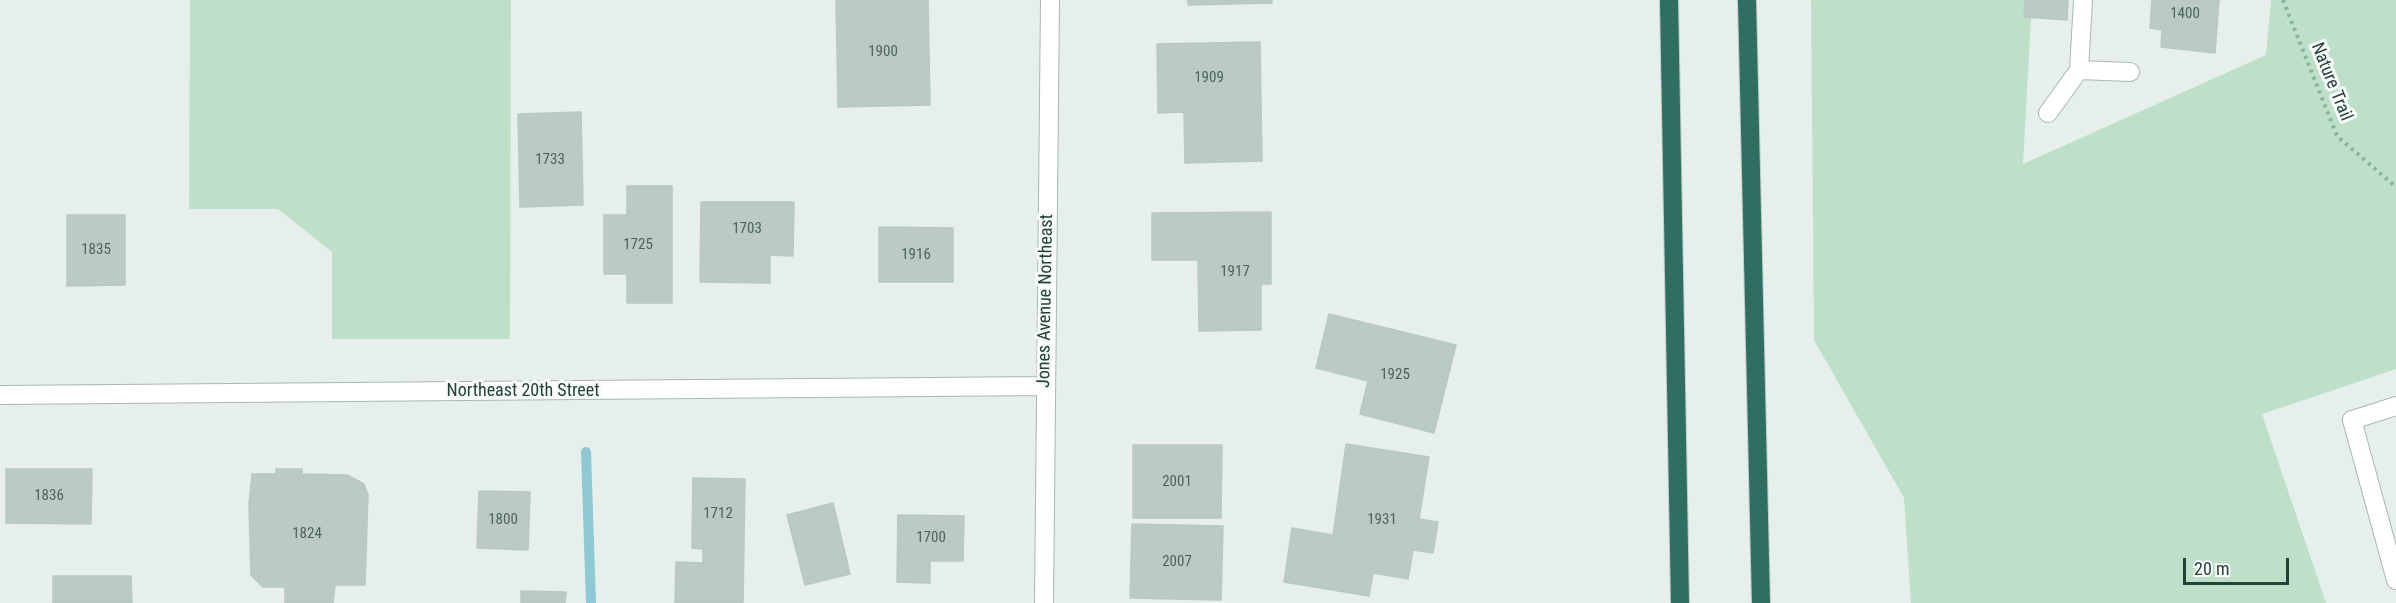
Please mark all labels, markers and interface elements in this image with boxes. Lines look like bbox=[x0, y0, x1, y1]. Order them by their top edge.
house number: 1400 bbox=[2170, 5, 2200, 23]
street label: Nature Trail bbox=[2306, 40, 2356, 124]
house number: 1900 bbox=[868, 43, 898, 61]
house number: 1909 bbox=[1194, 69, 1224, 87]
house number: 1733 bbox=[535, 151, 565, 169]
street label: Jones Avenue Northeast bbox=[1034, 214, 1058, 388]
house number: 1703 bbox=[732, 220, 762, 238]
house number: 1725 bbox=[623, 236, 653, 254]
house number: 1835 bbox=[81, 241, 111, 259]
house number: 1916 bbox=[901, 246, 931, 264]
house number: 1917 bbox=[1220, 263, 1250, 281]
house number: 1925 bbox=[1380, 366, 1410, 384]
street label: Northeast 20th Street bbox=[447, 380, 599, 402]
house number: 2001 bbox=[1162, 473, 1192, 491]
house number: 1836 bbox=[34, 487, 64, 505]
house number: 1712 bbox=[703, 505, 733, 523]
house number: 1800 bbox=[488, 511, 518, 529]
house number: 1931 bbox=[1367, 511, 1397, 529]
house number: 1824 bbox=[292, 525, 322, 543]
house number: 1700 bbox=[916, 529, 946, 547]
scale bar bbox=[2186, 546, 2292, 584]
house number: 2007 bbox=[1162, 553, 1192, 571]
text: 20 m bbox=[2194, 558, 2229, 579]

